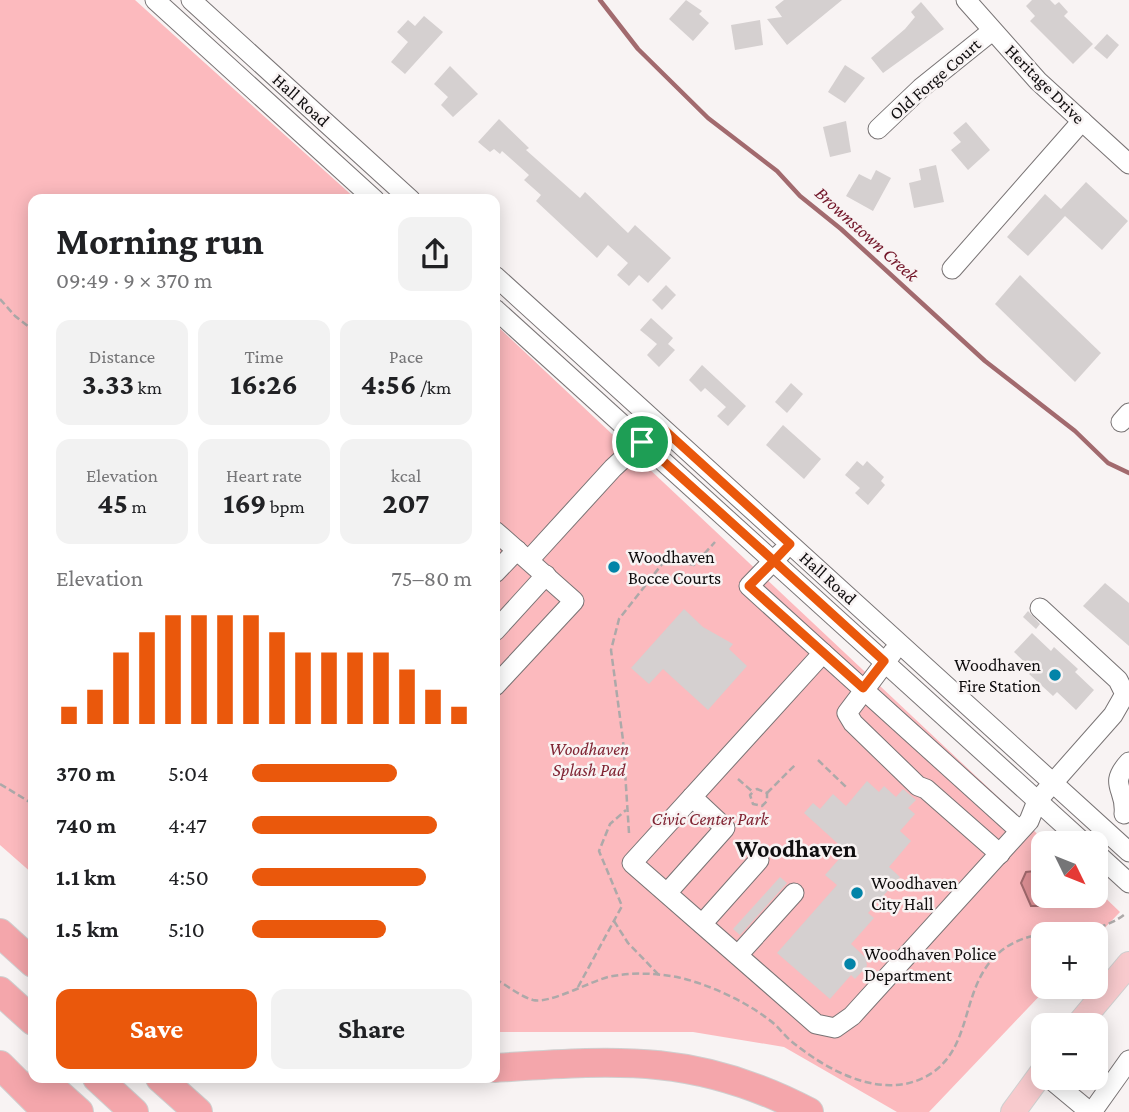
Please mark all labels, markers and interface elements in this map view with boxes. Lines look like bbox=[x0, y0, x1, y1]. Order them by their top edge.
street label: Old Forge Court bbox=[885, 33, 986, 124]
street label: Heritage Drive bbox=[1001, 40, 1089, 128]
street label: Hall Road bbox=[268, 69, 334, 131]
water label: Brownstown Creek bbox=[811, 182, 923, 286]
button: share bbox=[398, 217, 472, 291]
text: Morning run bbox=[56, 220, 264, 262]
text: 09:49 · 9 × 370 m bbox=[56, 267, 213, 293]
text: Distance bbox=[89, 346, 155, 367]
text: Time bbox=[245, 346, 283, 367]
text: Pace bbox=[389, 346, 423, 367]
text: 3.33 bbox=[82, 367, 134, 400]
text: 16:26 bbox=[230, 367, 298, 400]
text: 4:56 bbox=[361, 367, 416, 400]
text: km bbox=[134, 377, 162, 398]
text: /km bbox=[416, 377, 451, 398]
pin bbox=[612, 412, 672, 472]
icon: arrive bbox=[623, 423, 661, 461]
text: Elevation bbox=[86, 465, 158, 486]
text: Heart rate bbox=[226, 465, 302, 486]
text: kcal bbox=[391, 465, 421, 486]
text: 45 bbox=[97, 486, 128, 519]
text: 169 bbox=[223, 486, 266, 519]
text: 207 bbox=[382, 486, 430, 519]
text: m bbox=[128, 496, 147, 517]
text: bpm bbox=[266, 496, 305, 517]
place label: Woodhaven Bocce Courts bbox=[628, 547, 721, 588]
street label: Hall Road bbox=[795, 547, 861, 609]
marker: Woodhaven Bocce Courts bbox=[606, 559, 622, 575]
text: Elevation bbox=[56, 565, 143, 591]
text: 75–80 m bbox=[391, 565, 472, 591]
place label: Woodhaven Fire Station bbox=[954, 655, 1041, 696]
marker: Woodhaven Fire Station bbox=[1047, 667, 1063, 683]
park label: Woodhaven Splash Pad bbox=[549, 739, 629, 780]
text: 370 m bbox=[56, 760, 116, 786]
text: 5:04 bbox=[168, 760, 209, 786]
park label: Civic Center Park bbox=[652, 809, 770, 829]
text: 740 m bbox=[56, 812, 116, 838]
text: 4:47 bbox=[168, 812, 207, 838]
north arrow bbox=[1031, 831, 1108, 908]
map controls bbox=[1031, 831, 1108, 1090]
district label: Woodhaven bbox=[734, 835, 857, 862]
text: 1.1 km bbox=[56, 864, 116, 890]
text: 4:50 bbox=[168, 864, 209, 890]
place label: Woodhaven City Hall bbox=[871, 873, 958, 914]
marker: Woodhaven City Hall bbox=[849, 885, 865, 901]
text: 1.5 km bbox=[56, 916, 119, 942]
text: 5:10 bbox=[168, 916, 205, 942]
button: + bbox=[1031, 922, 1108, 999]
place label: Woodhaven Police Department bbox=[864, 944, 997, 985]
marker: Woodhaven Police Department bbox=[842, 956, 858, 972]
button: Save bbox=[56, 989, 257, 1069]
button: Share bbox=[271, 989, 472, 1069]
button: − bbox=[1031, 1013, 1108, 1090]

